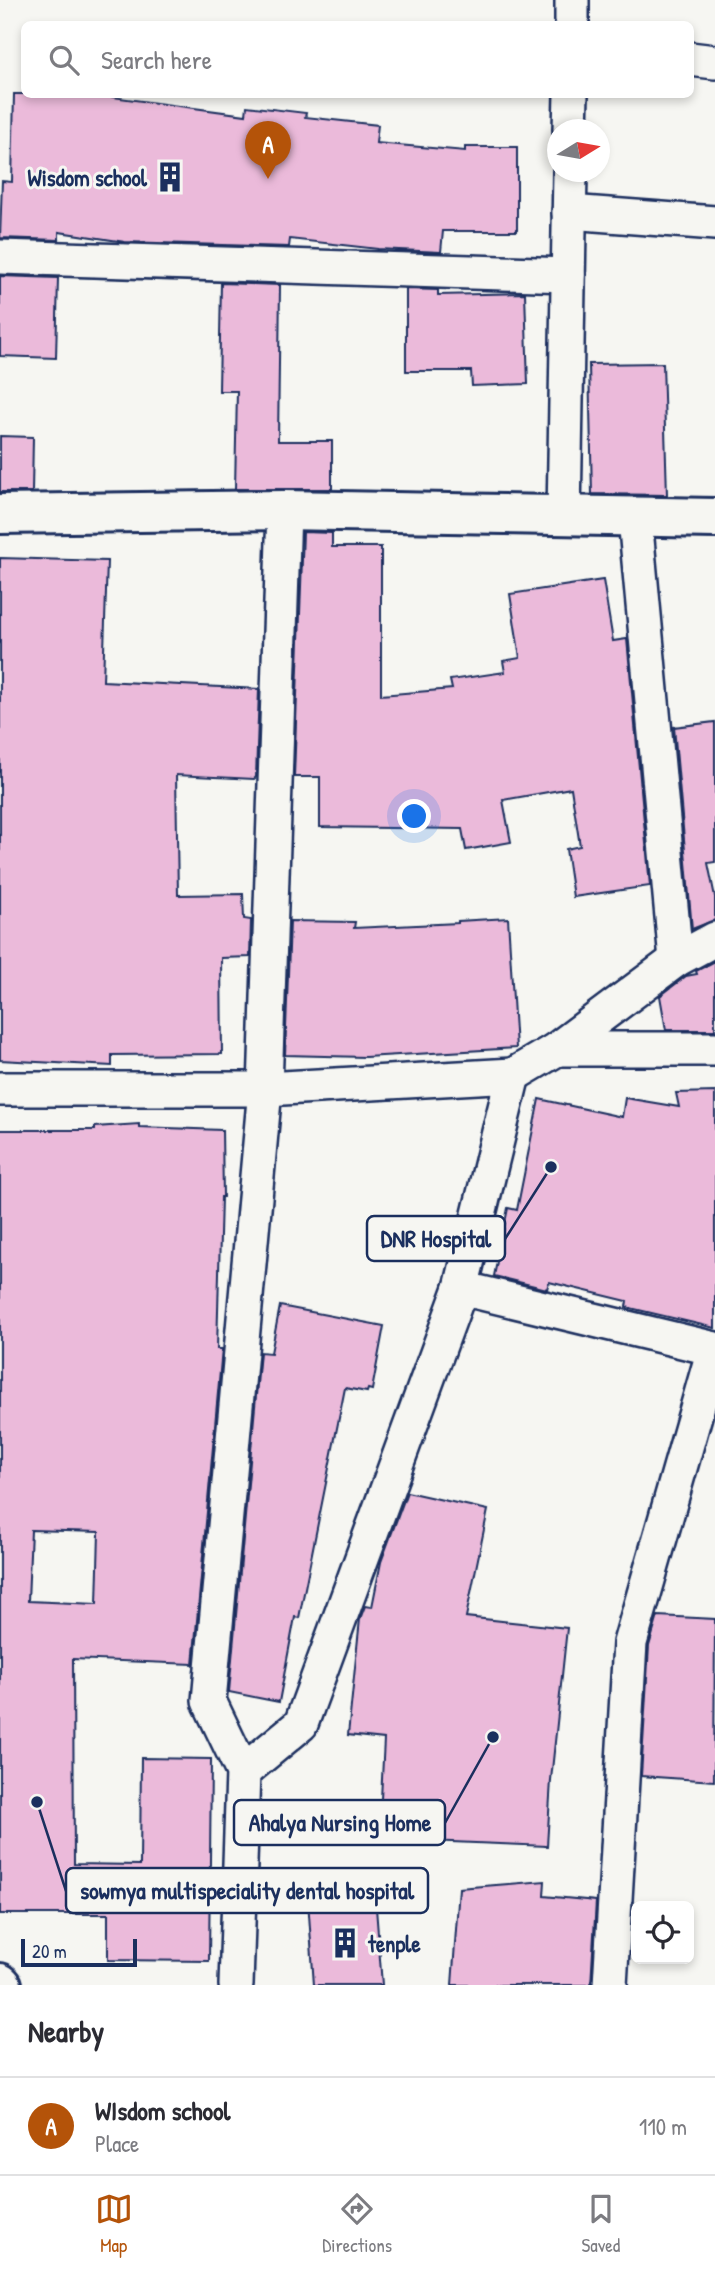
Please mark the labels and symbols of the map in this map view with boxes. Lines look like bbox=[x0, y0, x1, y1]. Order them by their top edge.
north arrow bbox=[547, 119, 610, 182]
pin: A bbox=[245, 121, 291, 179]
building icon: Wisdom school bbox=[153, 160, 187, 194]
place label: Wisdom school bbox=[28, 162, 148, 193]
your location bbox=[397, 799, 431, 833]
callout: DNR Hospital bbox=[367, 1216, 505, 1261]
text: DNR Hospital bbox=[381, 1222, 492, 1255]
callout: Ahalya Nursing Home bbox=[234, 1800, 445, 1845]
text: Ahalya Nursing Home bbox=[249, 1806, 432, 1839]
callout: sowmya multispeciality dental hospital bbox=[66, 1868, 428, 1913]
text: sowmya multispeciality dental hospital bbox=[80, 1874, 415, 1907]
building icon: tenple bbox=[328, 1926, 362, 1960]
place label: tenple bbox=[367, 1928, 421, 1960]
scale bar bbox=[21, 1936, 136, 1968]

